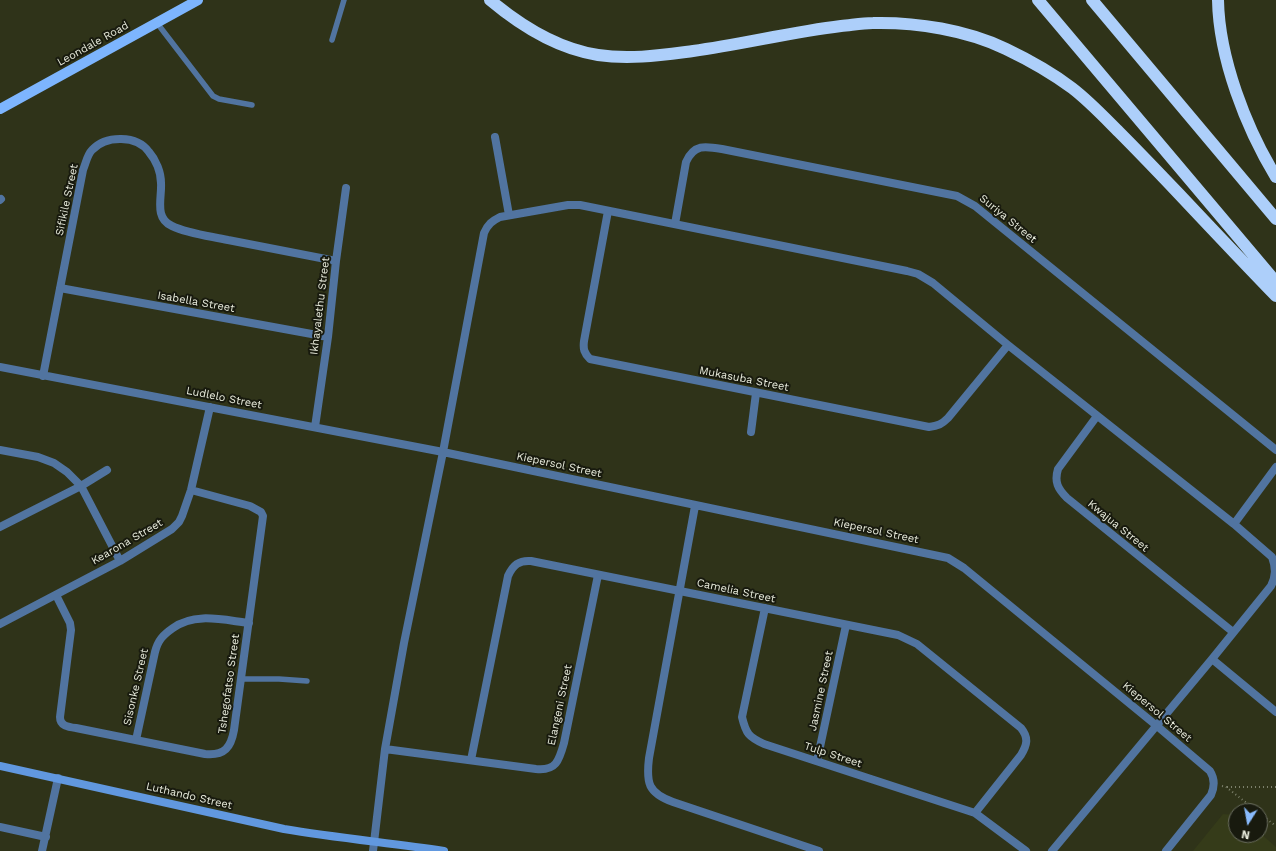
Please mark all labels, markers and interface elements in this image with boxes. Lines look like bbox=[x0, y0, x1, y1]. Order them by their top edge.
street label: Leondale Road bbox=[55, 19, 131, 69]
street label: Sifikile Street bbox=[53, 163, 81, 237]
street label: Suriya Street bbox=[977, 192, 1039, 246]
street label: Ikhayalethu Street bbox=[307, 256, 333, 356]
street label: Isabella Street bbox=[156, 289, 236, 315]
street label: Mukasuba Street bbox=[698, 364, 790, 394]
street label: Ludlelo Street bbox=[185, 384, 263, 412]
street label: Kiepersol Street bbox=[515, 450, 603, 480]
street label: Kwajua Street bbox=[1085, 497, 1151, 555]
street label: Kearona Street bbox=[89, 516, 165, 568]
street label: Kiepersol Street bbox=[832, 516, 920, 546]
street label: Camelia Street bbox=[696, 576, 776, 606]
street label: Tshegofatso Street bbox=[215, 633, 243, 735]
street label: Sisonke Street bbox=[121, 647, 151, 727]
street label: Jasmine Street bbox=[806, 650, 836, 732]
street label: Elangeni Street bbox=[545, 663, 575, 747]
street label: Kiepersol Street bbox=[1120, 679, 1194, 745]
street label: Tulp Street bbox=[803, 739, 863, 771]
street label: Luthando Street bbox=[145, 780, 233, 812]
north arrow bbox=[1228, 803, 1268, 843]
text: N bbox=[1241, 827, 1251, 841]

